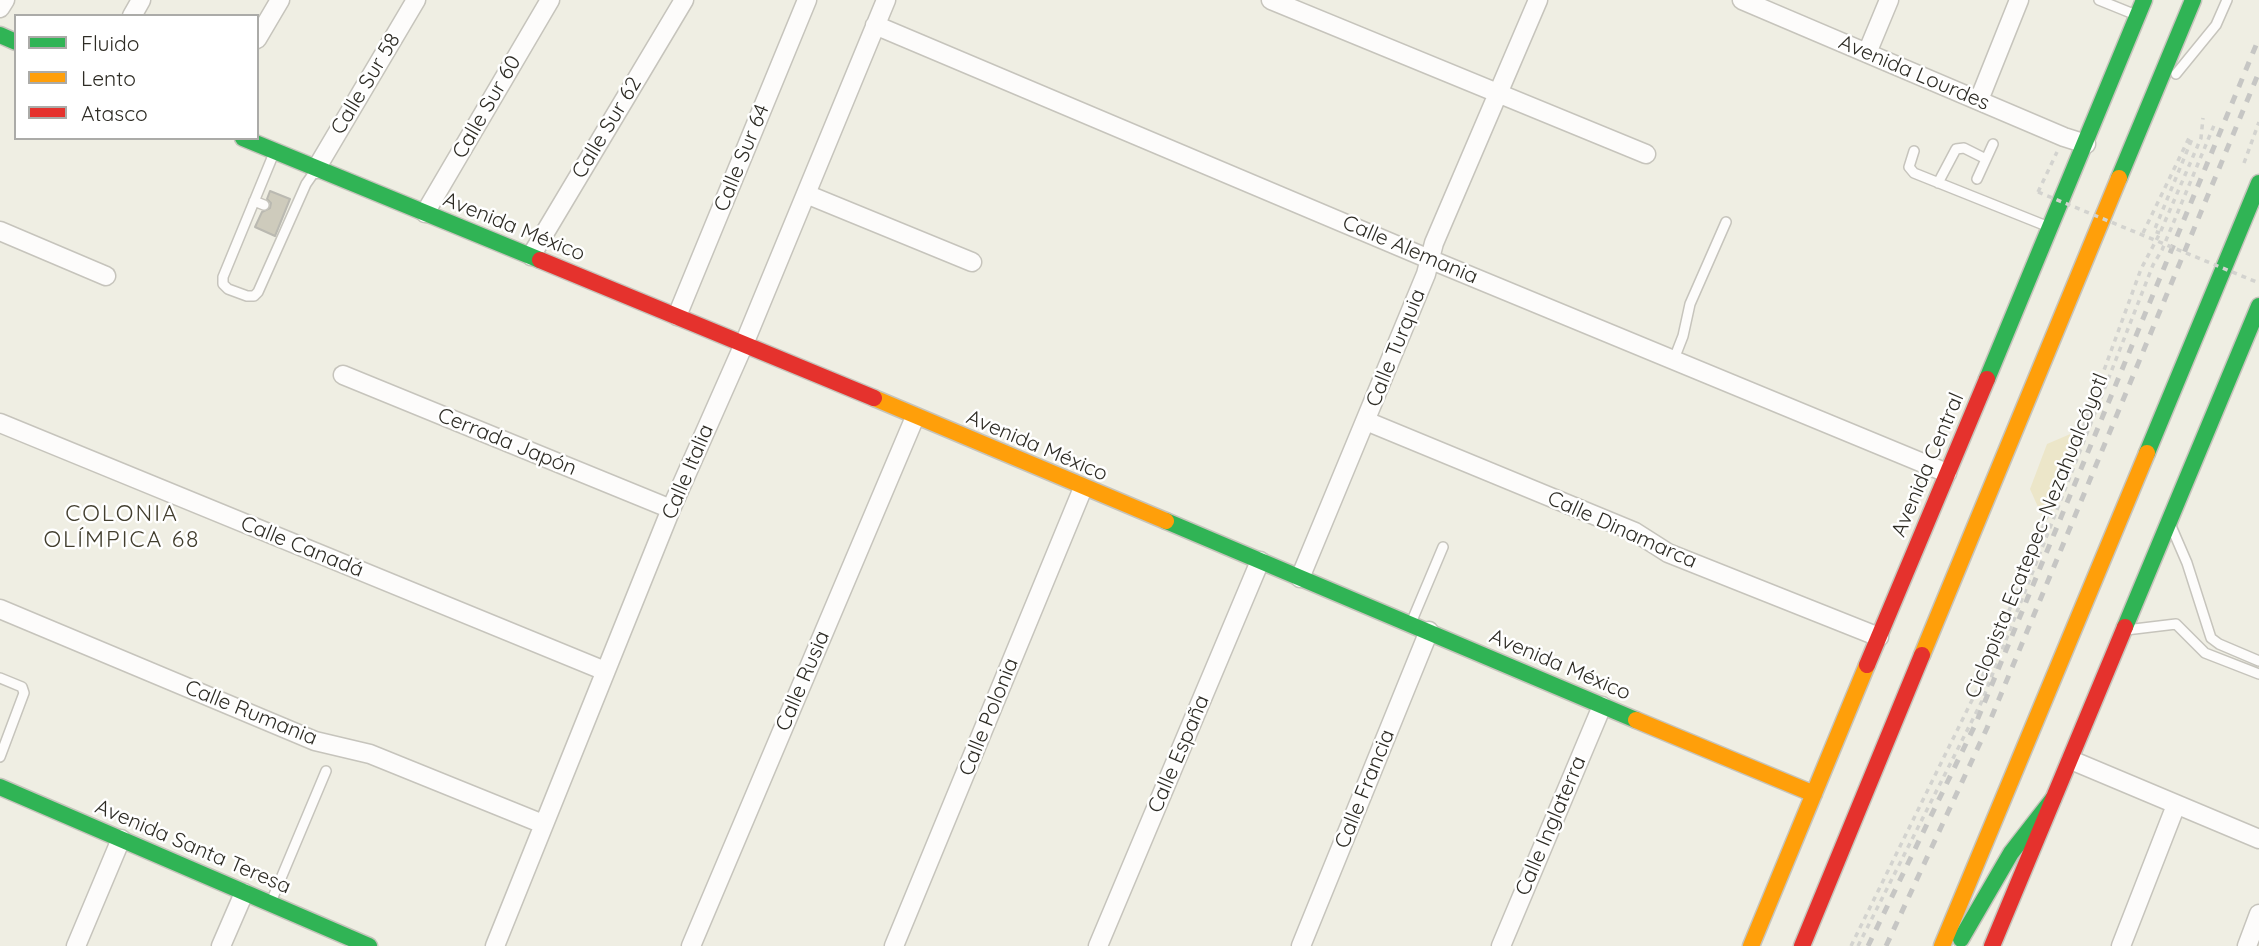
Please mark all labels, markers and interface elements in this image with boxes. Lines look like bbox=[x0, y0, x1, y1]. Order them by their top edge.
legend bbox=[14, 14, 259, 140]
street label: Calle Sur 58 bbox=[326, 29, 406, 139]
text: Fluido bbox=[81, 30, 139, 56]
street label: Avenida Lourdes bbox=[1835, 30, 1993, 116]
street label: Calle Sur 60 bbox=[447, 51, 527, 163]
text: Lento bbox=[81, 65, 136, 91]
street label: Calle Sur 62 bbox=[567, 73, 647, 183]
text: Atasco bbox=[81, 100, 148, 126]
street label: Calle Sur 64 bbox=[709, 101, 775, 215]
street label: Avenida México bbox=[439, 187, 589, 267]
street label: Calle Alemania bbox=[1338, 210, 1482, 290]
street label: Calle Turquia bbox=[1361, 285, 1431, 411]
street label: Ciclopista Ecatepec-Nezahualcóyotl bbox=[1960, 370, 2114, 702]
street label: Avenida Central bbox=[1886, 389, 1970, 541]
street label: Cerrada Japón bbox=[434, 403, 580, 481]
street label: Avenida México bbox=[963, 405, 1111, 487]
street label: Calle Italia bbox=[657, 421, 719, 523]
street label: Calle Dinamarca bbox=[1543, 486, 1701, 574]
district label: COLONIA OLÍMPICA 68 bbox=[45, 500, 199, 554]
street label: Calle Canadá bbox=[237, 511, 367, 583]
street label: Avenida México bbox=[1486, 624, 1634, 706]
street label: Calle Rusia bbox=[771, 627, 835, 735]
street label: Calle Polonia bbox=[954, 654, 1024, 780]
street label: Calle Rumania bbox=[181, 675, 321, 751]
street label: Calle España bbox=[1143, 691, 1215, 817]
street label: Calle Francia bbox=[1330, 726, 1400, 852]
street label: Calle Inglaterra bbox=[1510, 752, 1592, 900]
street label: Avenida Santa Teresa bbox=[91, 794, 295, 900]

